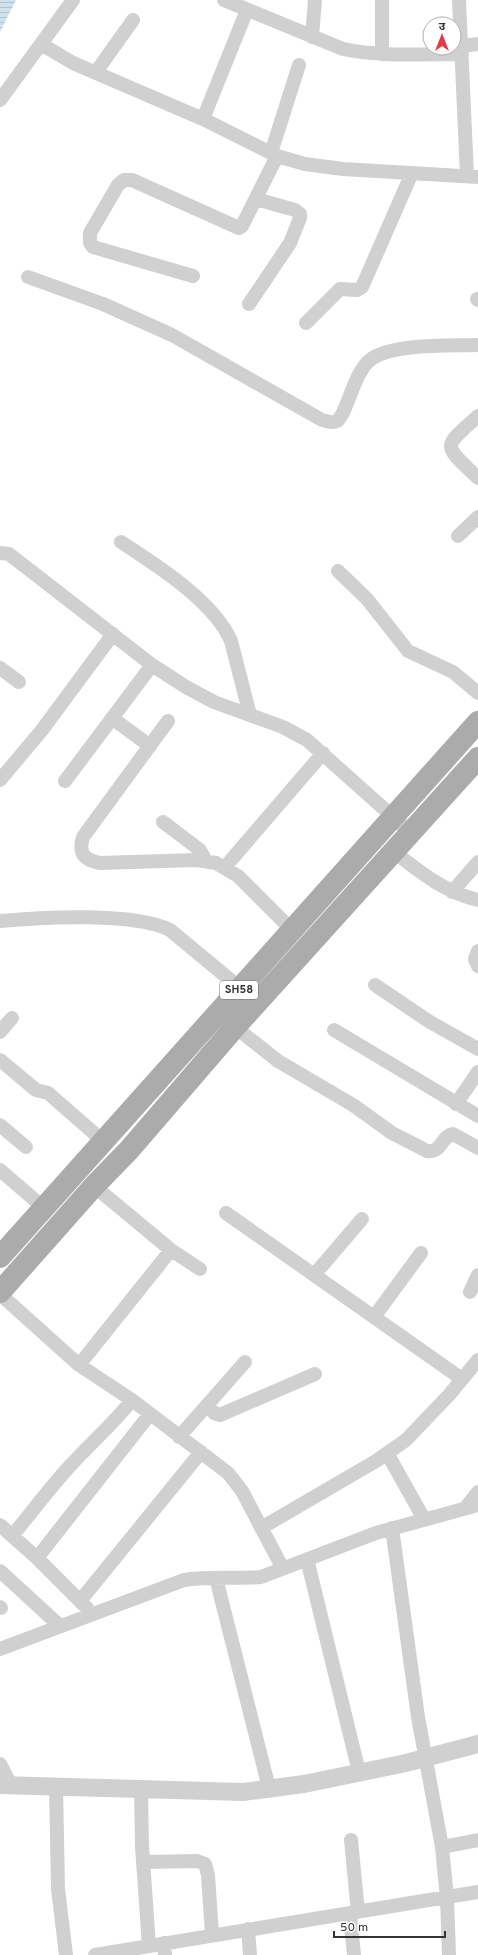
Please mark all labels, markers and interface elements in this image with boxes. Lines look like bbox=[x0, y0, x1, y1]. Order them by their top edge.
north arrow bbox=[422, 16, 462, 56]
text: उ bbox=[439, 20, 446, 34]
road number: SH58 bbox=[220, 981, 258, 999]
scale bar bbox=[334, 1913, 445, 1939]
text: 50 m bbox=[340, 1920, 368, 1936]

